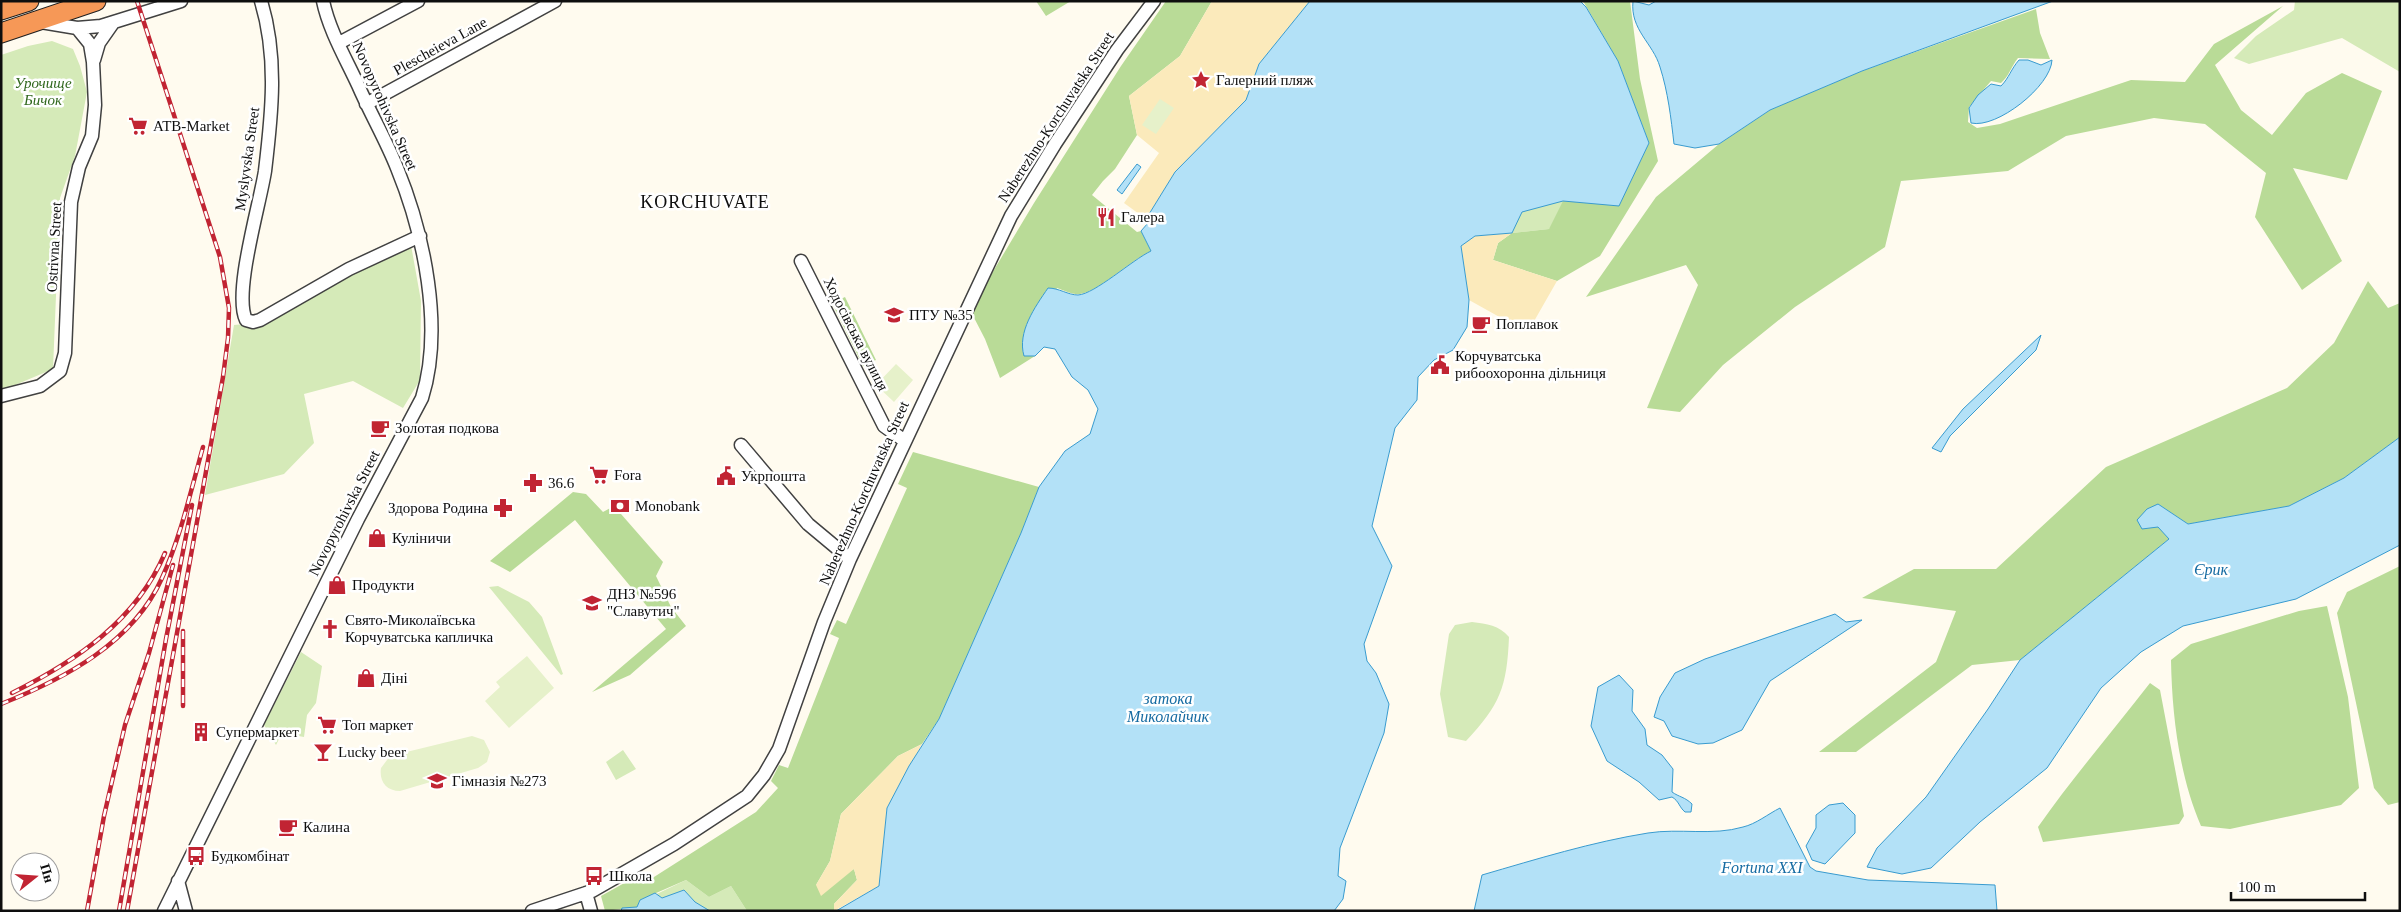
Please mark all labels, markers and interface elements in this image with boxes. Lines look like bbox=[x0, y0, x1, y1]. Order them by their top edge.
street label: Plescheieva Lane bbox=[390, 13, 490, 78]
street label: Naberezhno-Korchuvatska Street bbox=[995, 28, 1117, 205]
street label: Novopyrohivska Street bbox=[349, 39, 421, 173]
place icon: Галерний пляж bbox=[1190, 69, 1212, 91]
place label: Галерний пляж bbox=[1216, 72, 1314, 88]
park label: Урочище Бичок bbox=[14, 75, 72, 108]
street label: Myslyvska Street bbox=[232, 105, 262, 212]
supermarket icon: ATB-Market bbox=[127, 115, 149, 137]
place label: ATB-Market bbox=[153, 118, 230, 134]
district label: KORCHUVATE bbox=[640, 192, 770, 212]
street label: Ostrivna Street bbox=[44, 201, 64, 293]
restaurant icon: Галера bbox=[1095, 206, 1117, 228]
place label: Галера bbox=[1121, 209, 1165, 225]
street label: Ходосівська вулиця bbox=[820, 275, 892, 393]
school or university icon: ПТУ №35 bbox=[883, 304, 905, 326]
place label: ПТУ №35 bbox=[909, 307, 973, 323]
cafe icon: Поплавок bbox=[1470, 313, 1492, 335]
place label: Поплавок bbox=[1496, 316, 1559, 332]
place label: Корчуватська рибоохоронна дільниця bbox=[1455, 348, 1606, 381]
public building icon: Корчуватська рибоохоронна дільниця bbox=[1429, 354, 1451, 376]
street label: Naberezhno-Korchuvatska Street bbox=[816, 398, 912, 587]
cafe icon: Золотая подкова bbox=[369, 417, 391, 439]
place label: Золотая подкова bbox=[395, 420, 499, 436]
street label: Novopyrohivska Street bbox=[305, 447, 383, 578]
supermarket icon: Fora bbox=[588, 464, 610, 486]
public building icon: Укрпошта bbox=[715, 465, 737, 487]
place label: Fora bbox=[614, 467, 642, 483]
place label: Укрпошта bbox=[741, 468, 806, 484]
pharmacy icon: 36.6 bbox=[522, 472, 544, 494]
place label: 36.6 bbox=[548, 475, 575, 491]
bank icon: Monobank bbox=[609, 495, 631, 517]
pharmacy icon: Здорова Родина bbox=[492, 497, 514, 519]
place label: Monobank bbox=[635, 498, 700, 514]
place label: Здорова Родина bbox=[388, 500, 488, 516]
shop icon: Куліничи bbox=[366, 527, 388, 549]
place label: Куліничи bbox=[392, 530, 451, 546]
water label: Єрик bbox=[2194, 561, 2229, 579]
shop icon: Продукти bbox=[326, 574, 348, 596]
place label: Продукти bbox=[352, 577, 414, 593]
place label: ДНЗ №596 "Славутич" bbox=[607, 586, 680, 619]
school or university icon: ДНЗ №596 "Славутич" bbox=[581, 592, 603, 614]
place label: Свято-Миколаївська Корчуватська капличка bbox=[345, 612, 493, 645]
church icon: Свято-Миколаївська Корчуватська капличка bbox=[319, 618, 341, 640]
shop icon: Діні bbox=[355, 667, 377, 689]
place label: Діні bbox=[381, 670, 408, 686]
water label: затока Миколайчик bbox=[1126, 690, 1210, 725]
supermarket icon: Топ маркет bbox=[316, 714, 338, 736]
place label: Топ маркет bbox=[342, 717, 413, 733]
building icon: Супермаркет bbox=[190, 721, 212, 743]
place label: Супермаркет bbox=[216, 724, 299, 740]
bar icon: Lucky beer bbox=[312, 741, 334, 763]
place label: Lucky beer bbox=[338, 744, 406, 760]
school or university icon: Гімназія №273 bbox=[426, 770, 448, 792]
place label: Гімназія №273 bbox=[452, 773, 547, 789]
cafe icon: Калина bbox=[277, 816, 299, 838]
place label: Калина bbox=[303, 819, 350, 835]
bus stop icon: Будкомбінат bbox=[185, 845, 207, 867]
place label: Будкомбінат bbox=[211, 848, 290, 864]
north arrow bbox=[10, 852, 60, 902]
water label: Fortuna XXI bbox=[1720, 859, 1803, 876]
text: Пн bbox=[37, 862, 57, 885]
bus stop icon: Школа bbox=[583, 865, 605, 887]
place label: Школа bbox=[609, 868, 652, 884]
scale bar bbox=[2231, 870, 2365, 902]
text: 100 m bbox=[2238, 879, 2276, 895]

